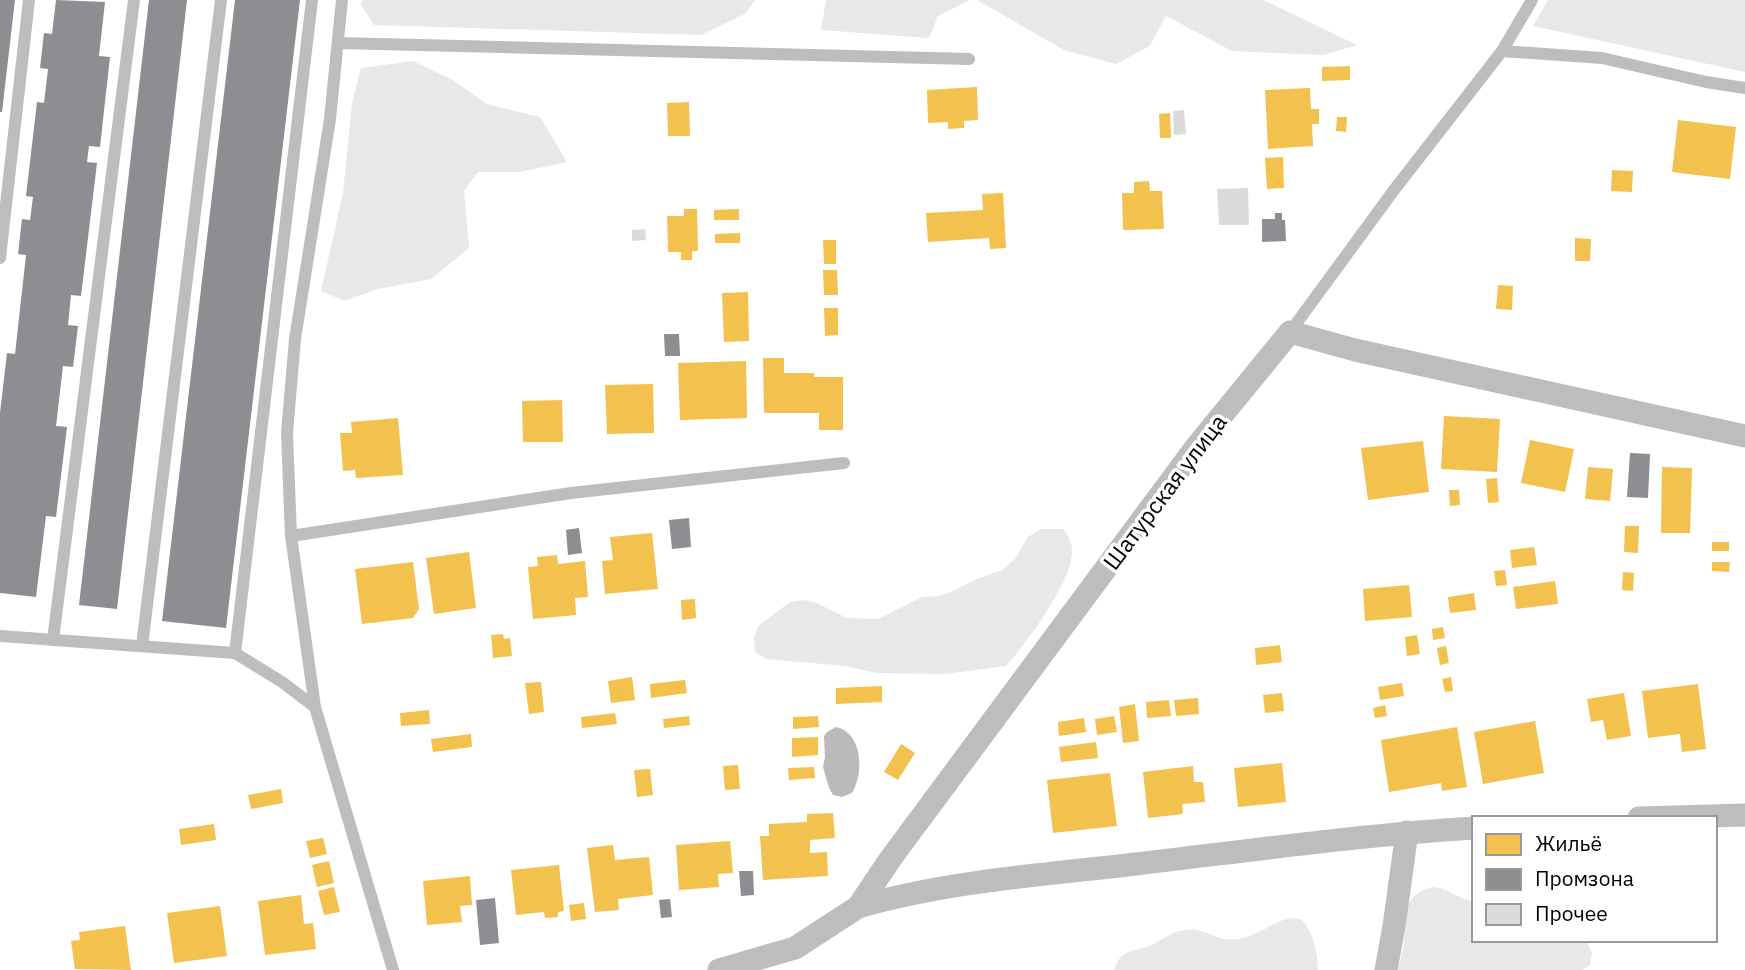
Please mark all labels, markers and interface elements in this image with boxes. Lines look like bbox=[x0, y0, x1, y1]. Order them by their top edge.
street label: Шатурская улица bbox=[1096, 408, 1233, 575]
legend bbox=[1472, 816, 1717, 942]
text: Жильё bbox=[1535, 829, 1602, 857]
text: Промзона bbox=[1535, 864, 1634, 892]
text: Прочее bbox=[1535, 899, 1608, 927]

